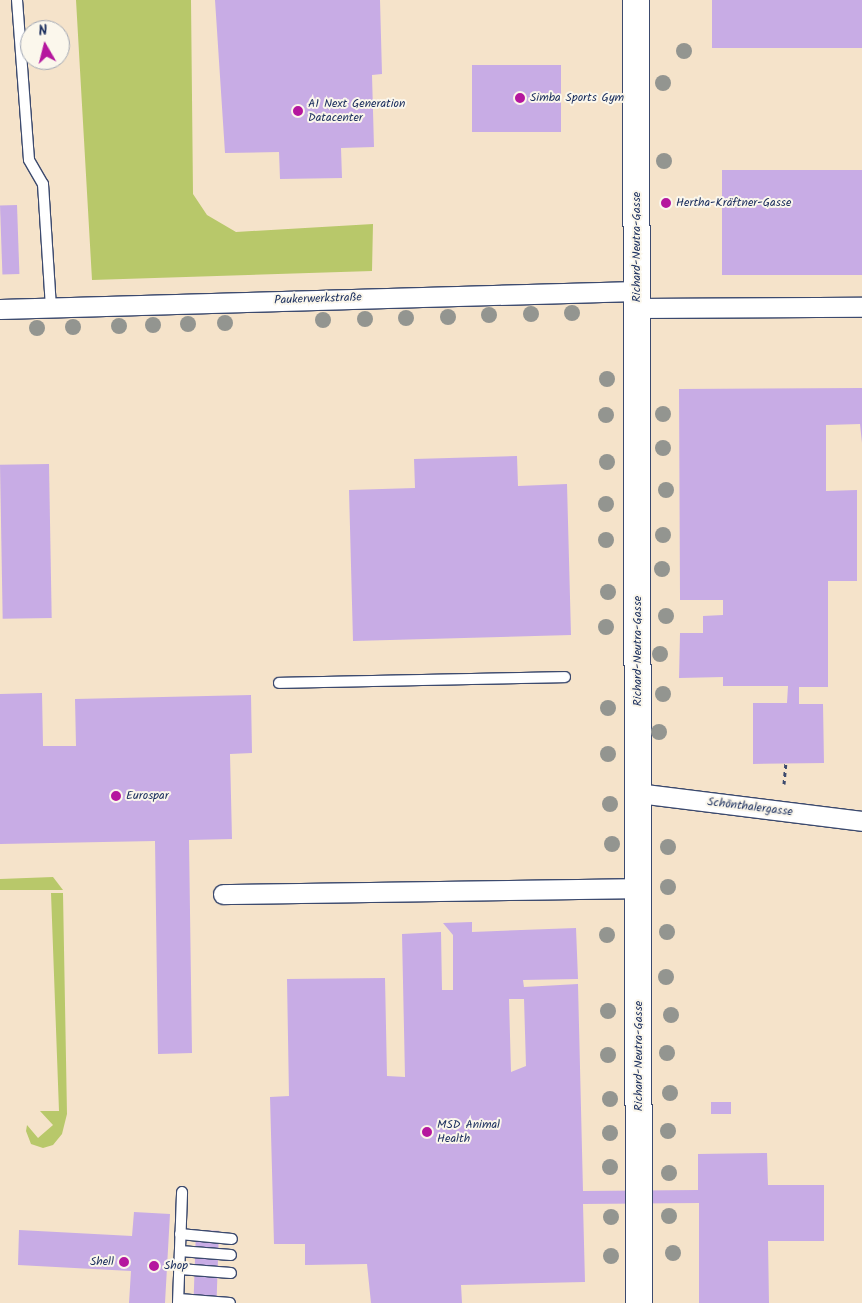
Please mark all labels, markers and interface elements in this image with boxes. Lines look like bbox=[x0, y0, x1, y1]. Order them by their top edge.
north arrow bbox=[20, 20, 70, 70]
text: N bbox=[37, 20, 49, 43]
place label: Simba Sports Gym bbox=[530, 91, 624, 105]
marker: Simba Sports Gym bbox=[514, 92, 526, 104]
place label: A1 Next Generation Datacenter bbox=[308, 97, 405, 125]
marker: A1 Next Generation Datacenter bbox=[292, 105, 304, 117]
street label: Richard-Neutra-Gasse bbox=[630, 192, 644, 302]
place label: Hertha-Kräftner-Gasse bbox=[676, 196, 791, 210]
marker: Hertha-Kräftner-Gasse bbox=[660, 197, 672, 209]
street label: Paukerwerkstraße bbox=[274, 290, 362, 308]
street label: Richard-Neutra-Gasse bbox=[631, 596, 645, 706]
place label: Eurospar bbox=[126, 789, 169, 803]
marker: Eurospar bbox=[110, 790, 122, 802]
street label: Schönthalergasse bbox=[706, 795, 794, 819]
street label: Richard-Neutra-Gasse bbox=[632, 1001, 646, 1111]
place label: MSD Animal Health bbox=[437, 1118, 500, 1146]
marker: MSD Animal Health bbox=[421, 1126, 433, 1138]
place label: Shell bbox=[90, 1255, 114, 1269]
marker: Shell bbox=[118, 1256, 130, 1268]
place label: Shop bbox=[164, 1259, 188, 1273]
marker: Shop bbox=[148, 1260, 160, 1272]

